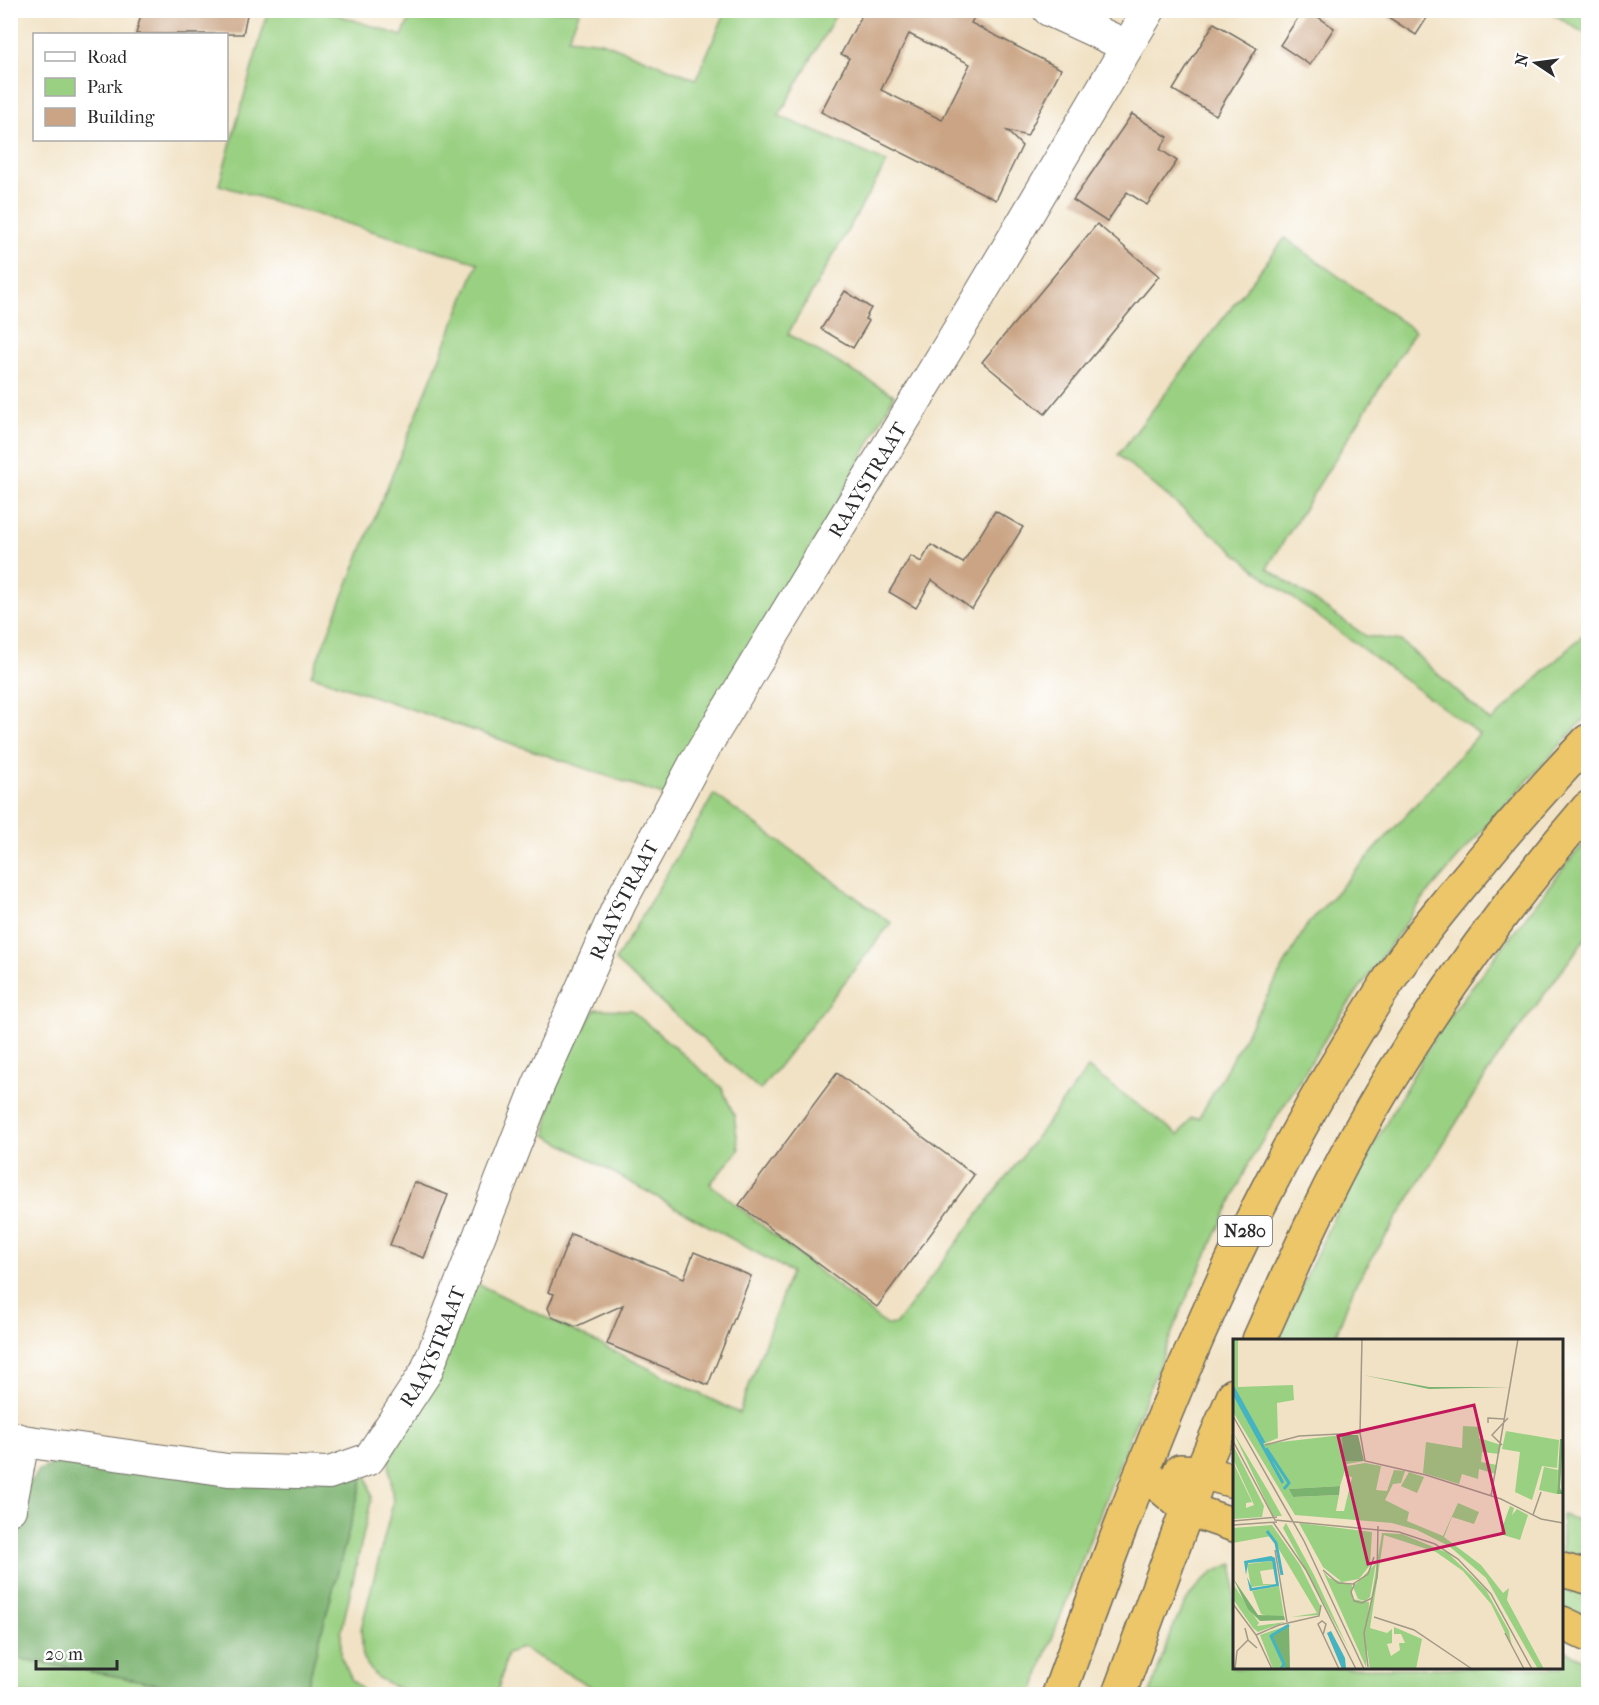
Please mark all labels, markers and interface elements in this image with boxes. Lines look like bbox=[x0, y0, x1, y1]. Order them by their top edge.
legend bbox=[33, 33, 228, 141]
north arrow bbox=[1506, 33, 1566, 93]
text: Road bbox=[87, 47, 127, 68]
text: N bbox=[1511, 51, 1533, 68]
text: Park bbox=[87, 77, 124, 98]
text: Building bbox=[87, 107, 155, 128]
street label: RAAYSTRAAT bbox=[824, 418, 911, 542]
street label: RAAYSTRAAT bbox=[585, 836, 663, 963]
road number: N280 bbox=[1218, 1216, 1272, 1246]
street label: RAAYSTRAAT bbox=[395, 1282, 470, 1411]
inset map bbox=[1233, 1339, 1563, 1669]
scale bar bbox=[36, 1633, 117, 1671]
text: 20 m bbox=[45, 1644, 83, 1665]

